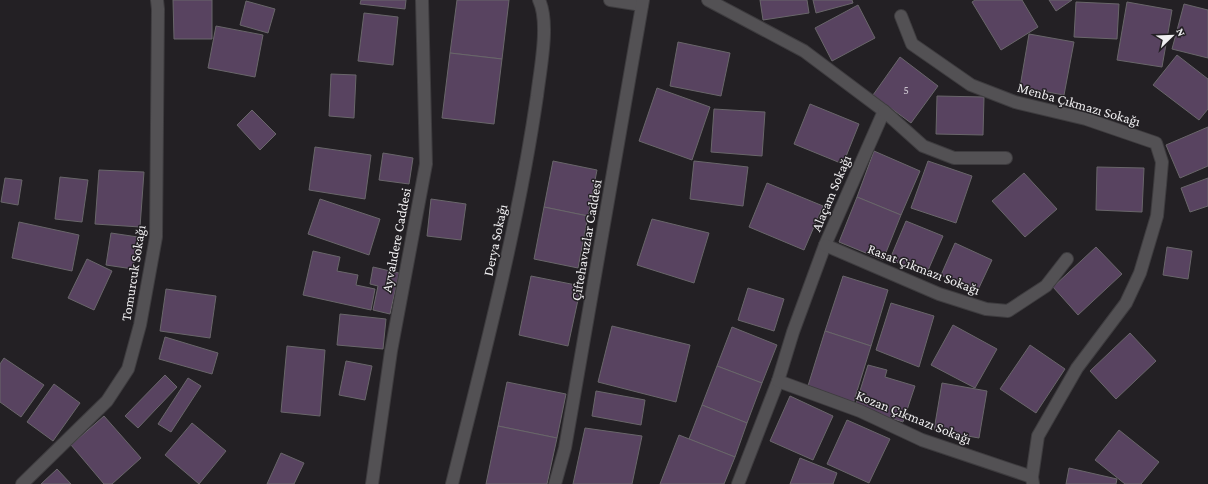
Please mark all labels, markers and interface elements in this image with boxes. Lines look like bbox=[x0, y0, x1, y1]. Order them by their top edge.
north arrow bbox=[1152, 16, 1192, 56]
text: N bbox=[1174, 26, 1188, 38]
street label: Menba Çıkmazı Sokağı bbox=[1016, 79, 1143, 129]
house number: 5 bbox=[903, 83, 909, 97]
street label: Alaçam Sokağı bbox=[808, 152, 854, 234]
street label: Çiftehavuzlar Caddesi bbox=[567, 178, 605, 302]
street label: Ayvalıdere Caddesi bbox=[378, 186, 414, 294]
street label: Derya Sokağı bbox=[480, 202, 510, 277]
street label: Tomurcuk Sokağı bbox=[118, 224, 149, 322]
street label: Rasat Çıkmazı Sokağı bbox=[866, 240, 983, 298]
street label: Kozan Çıkmazı Sokağı bbox=[854, 387, 974, 448]

